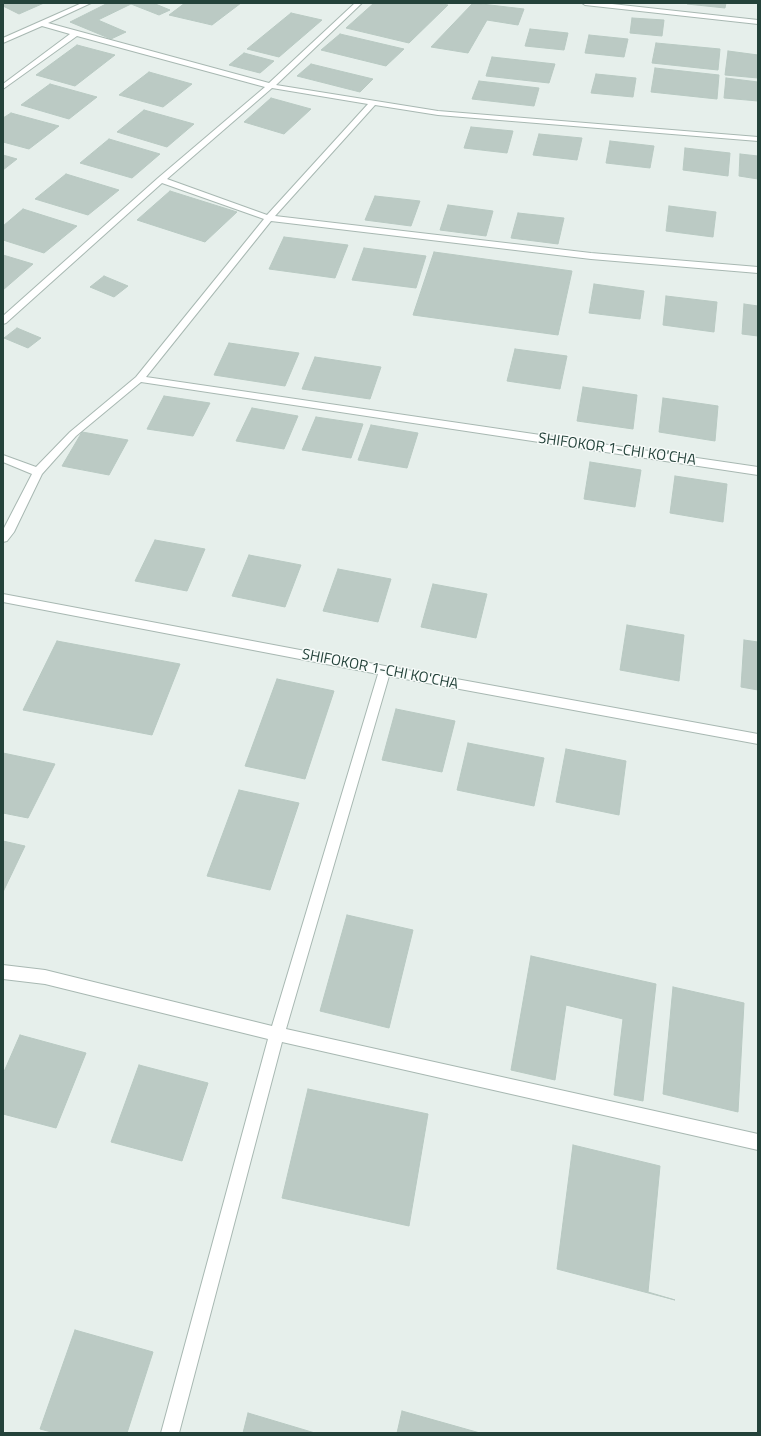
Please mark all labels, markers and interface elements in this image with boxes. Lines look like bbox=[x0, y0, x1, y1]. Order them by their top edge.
street label: SHIFOKOR 1-CHI KO'CHA bbox=[537, 430, 697, 470]
street label: SHIFOKOR 1-CHI KO'CHA bbox=[300, 646, 460, 694]

